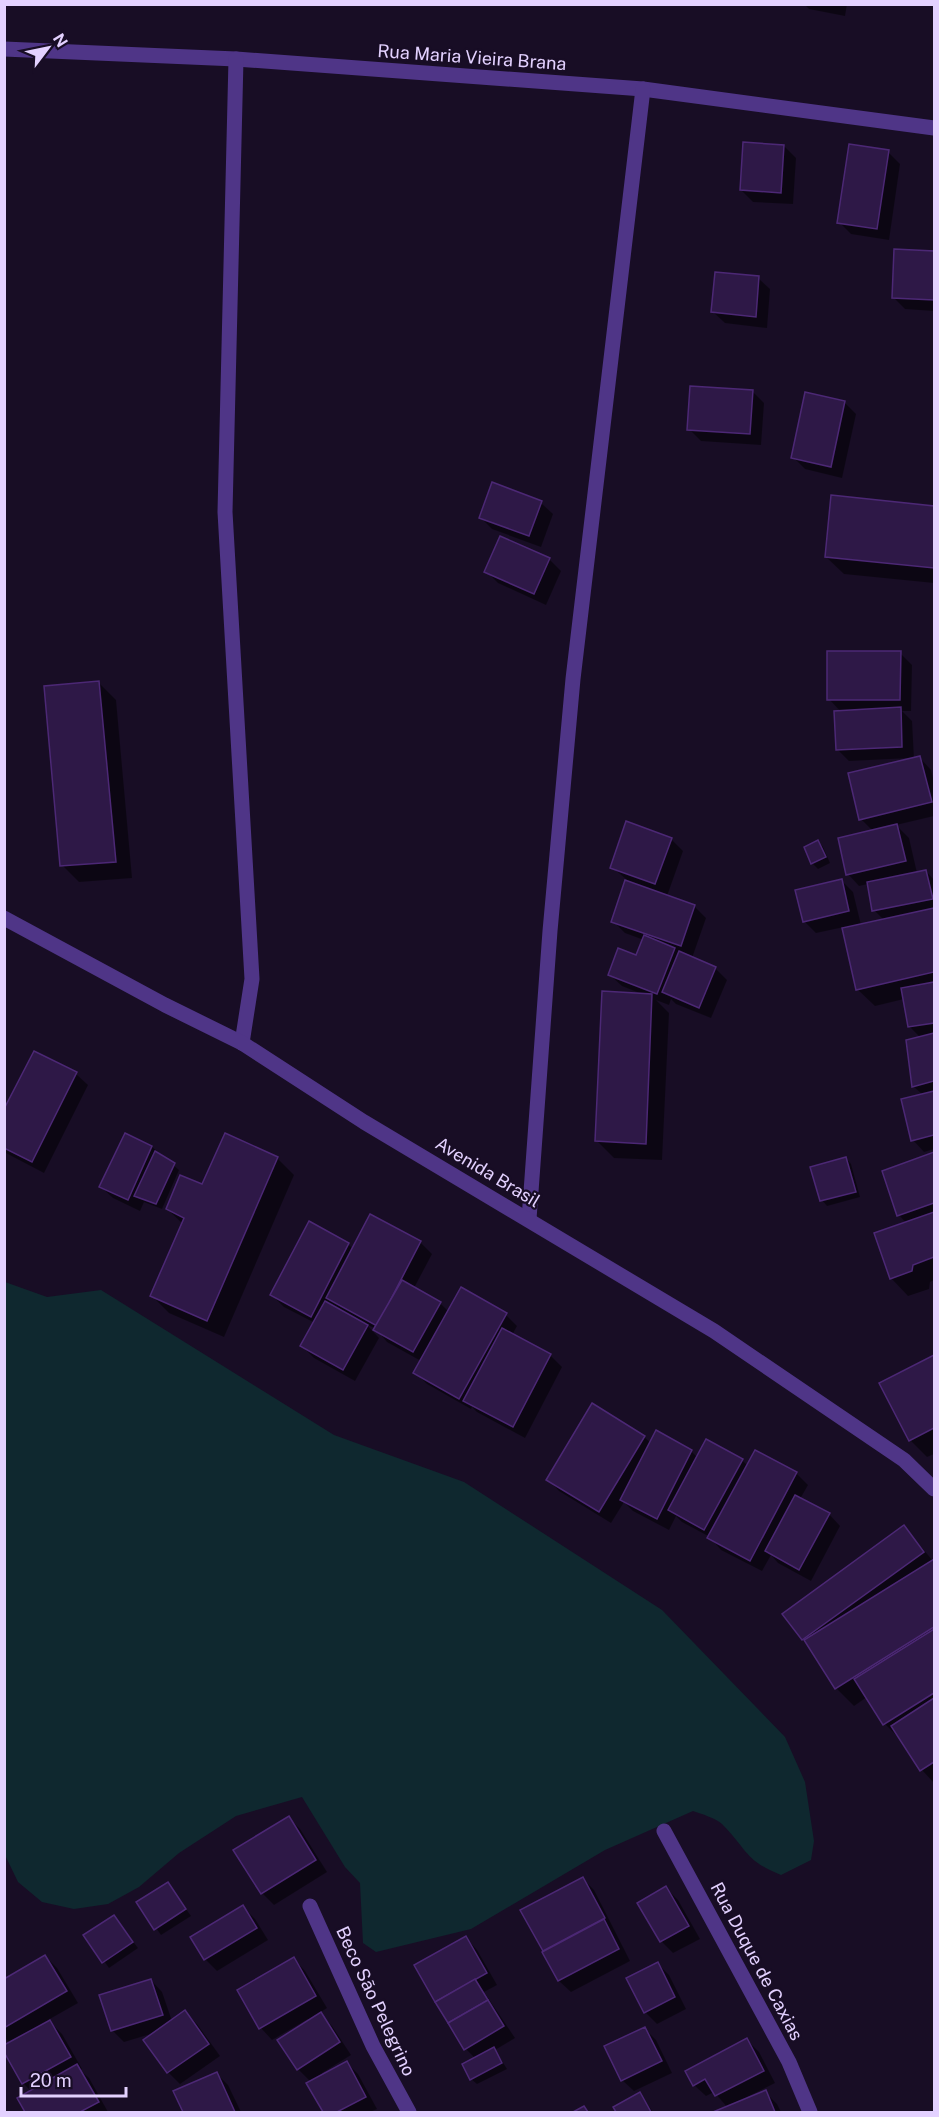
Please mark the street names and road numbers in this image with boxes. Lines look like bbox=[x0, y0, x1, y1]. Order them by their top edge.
street label: Rua Maria Vieira Brana bbox=[377, 40, 567, 74]
street label: Avenida Brasil bbox=[432, 1132, 544, 1212]
street label: Rua Duque de Caxias bbox=[706, 1878, 808, 2044]
street label: Beco São Pelegrino bbox=[332, 1923, 420, 2079]

